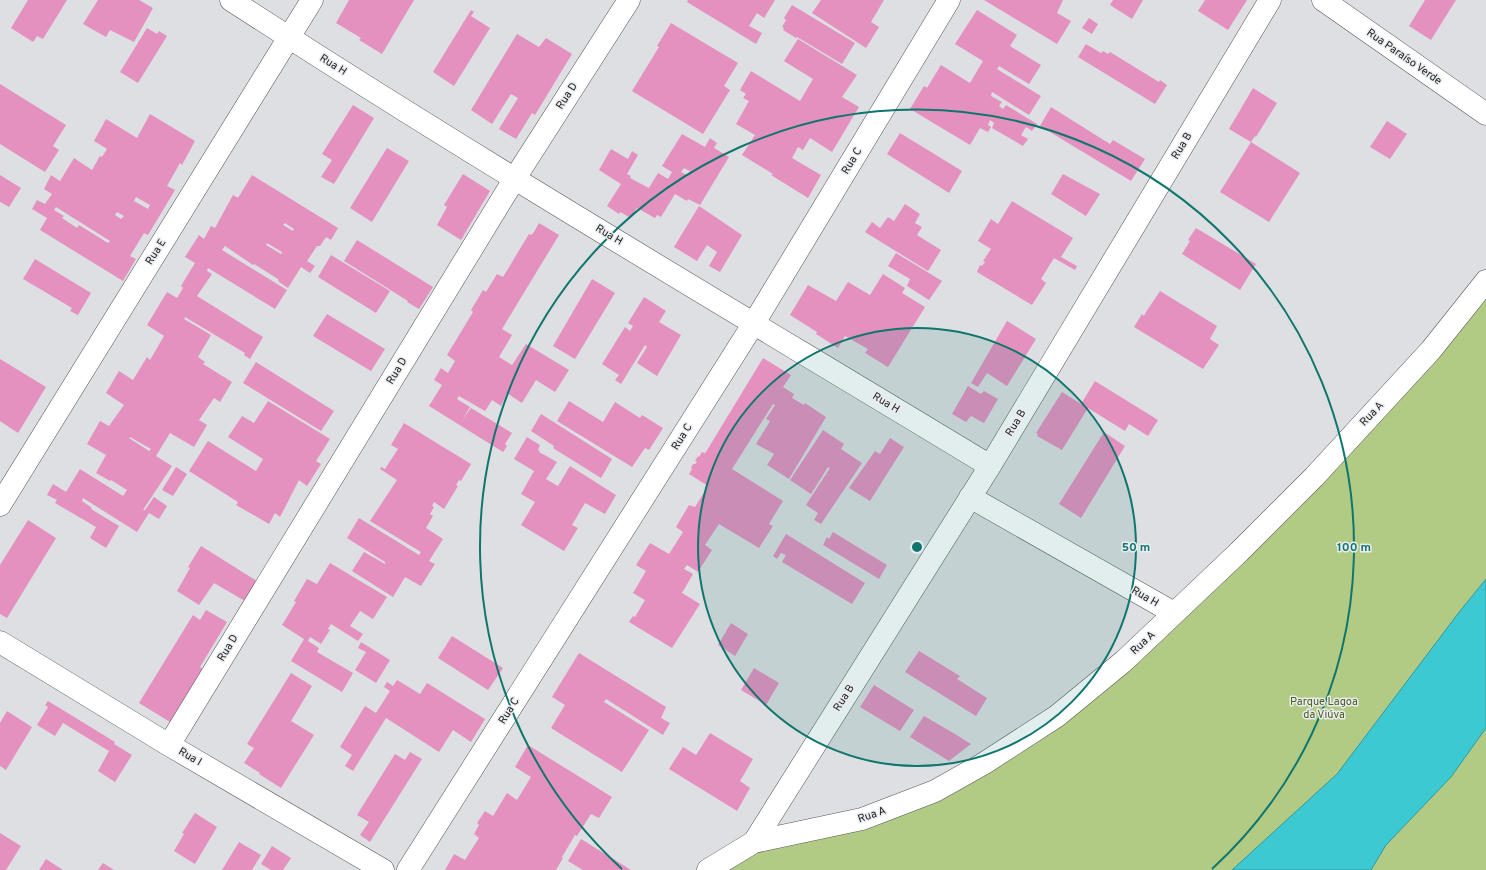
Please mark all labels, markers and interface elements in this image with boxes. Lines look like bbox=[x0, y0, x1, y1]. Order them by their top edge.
street label: Rua Paraíso Verde bbox=[1364, 26, 1444, 88]
street label: Rua H bbox=[317, 51, 349, 79]
street label: Rua D bbox=[553, 80, 581, 112]
street label: Rua B bbox=[1169, 130, 1195, 162]
street label: Rua C bbox=[839, 145, 865, 177]
street label: Rua H bbox=[593, 221, 625, 249]
street label: Rua E bbox=[143, 236, 169, 268]
street label: Rua D bbox=[383, 355, 411, 387]
street label: Rua H bbox=[870, 389, 902, 417]
street label: Rua A bbox=[1357, 399, 1387, 429]
street label: Rua B bbox=[1003, 407, 1029, 439]
street label: Rua C bbox=[668, 421, 696, 453]
centre of rings bbox=[910, 540, 924, 554]
text: 50 m bbox=[1122, 540, 1150, 556]
text: 100 m bbox=[1337, 540, 1371, 556]
street label: Rua H bbox=[1129, 584, 1161, 610]
street label: Rua A bbox=[1128, 628, 1158, 658]
street label: Rua D bbox=[214, 632, 242, 664]
street label: Rua B bbox=[830, 682, 858, 714]
street label: Rua C bbox=[495, 695, 523, 727]
park label: Parque Lagoa da Viúva bbox=[1290, 695, 1358, 722]
street label: Rua I bbox=[176, 745, 204, 769]
street label: Rua A bbox=[856, 804, 888, 826]

